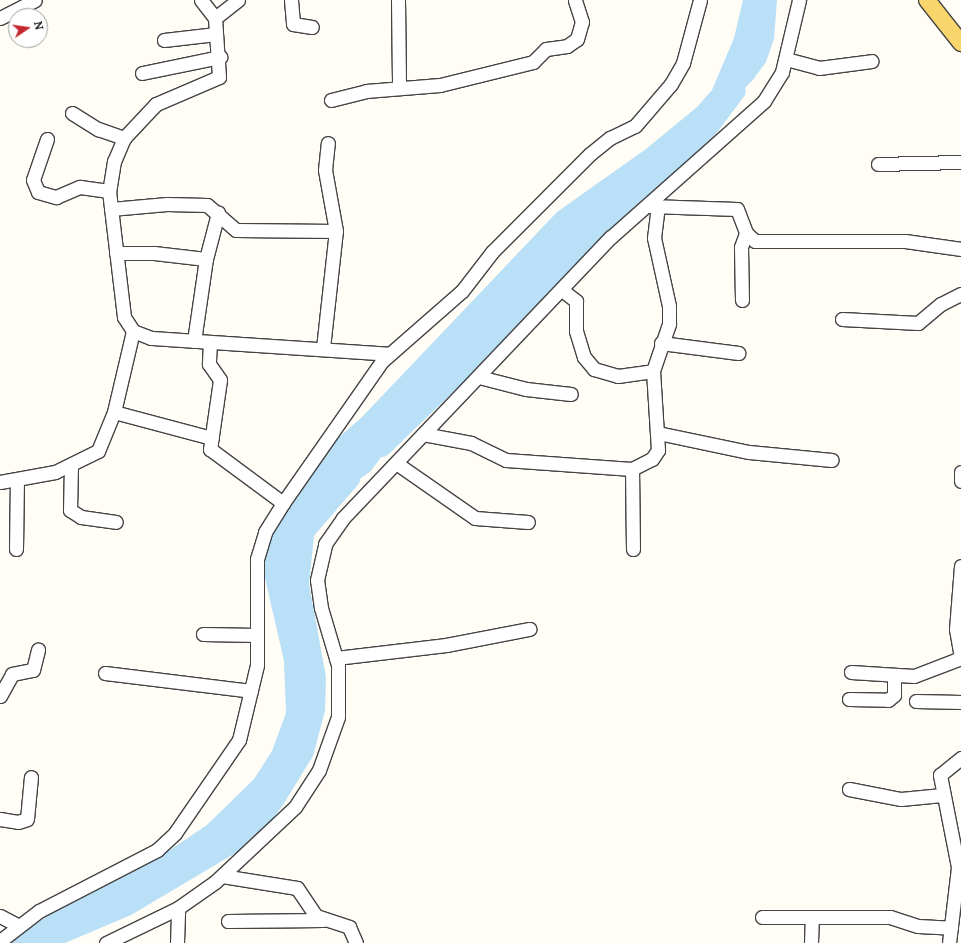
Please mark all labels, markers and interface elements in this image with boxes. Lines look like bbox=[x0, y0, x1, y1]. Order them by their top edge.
north arrow bbox=[8, 8, 48, 48]
text: N bbox=[31, 20, 46, 31]

